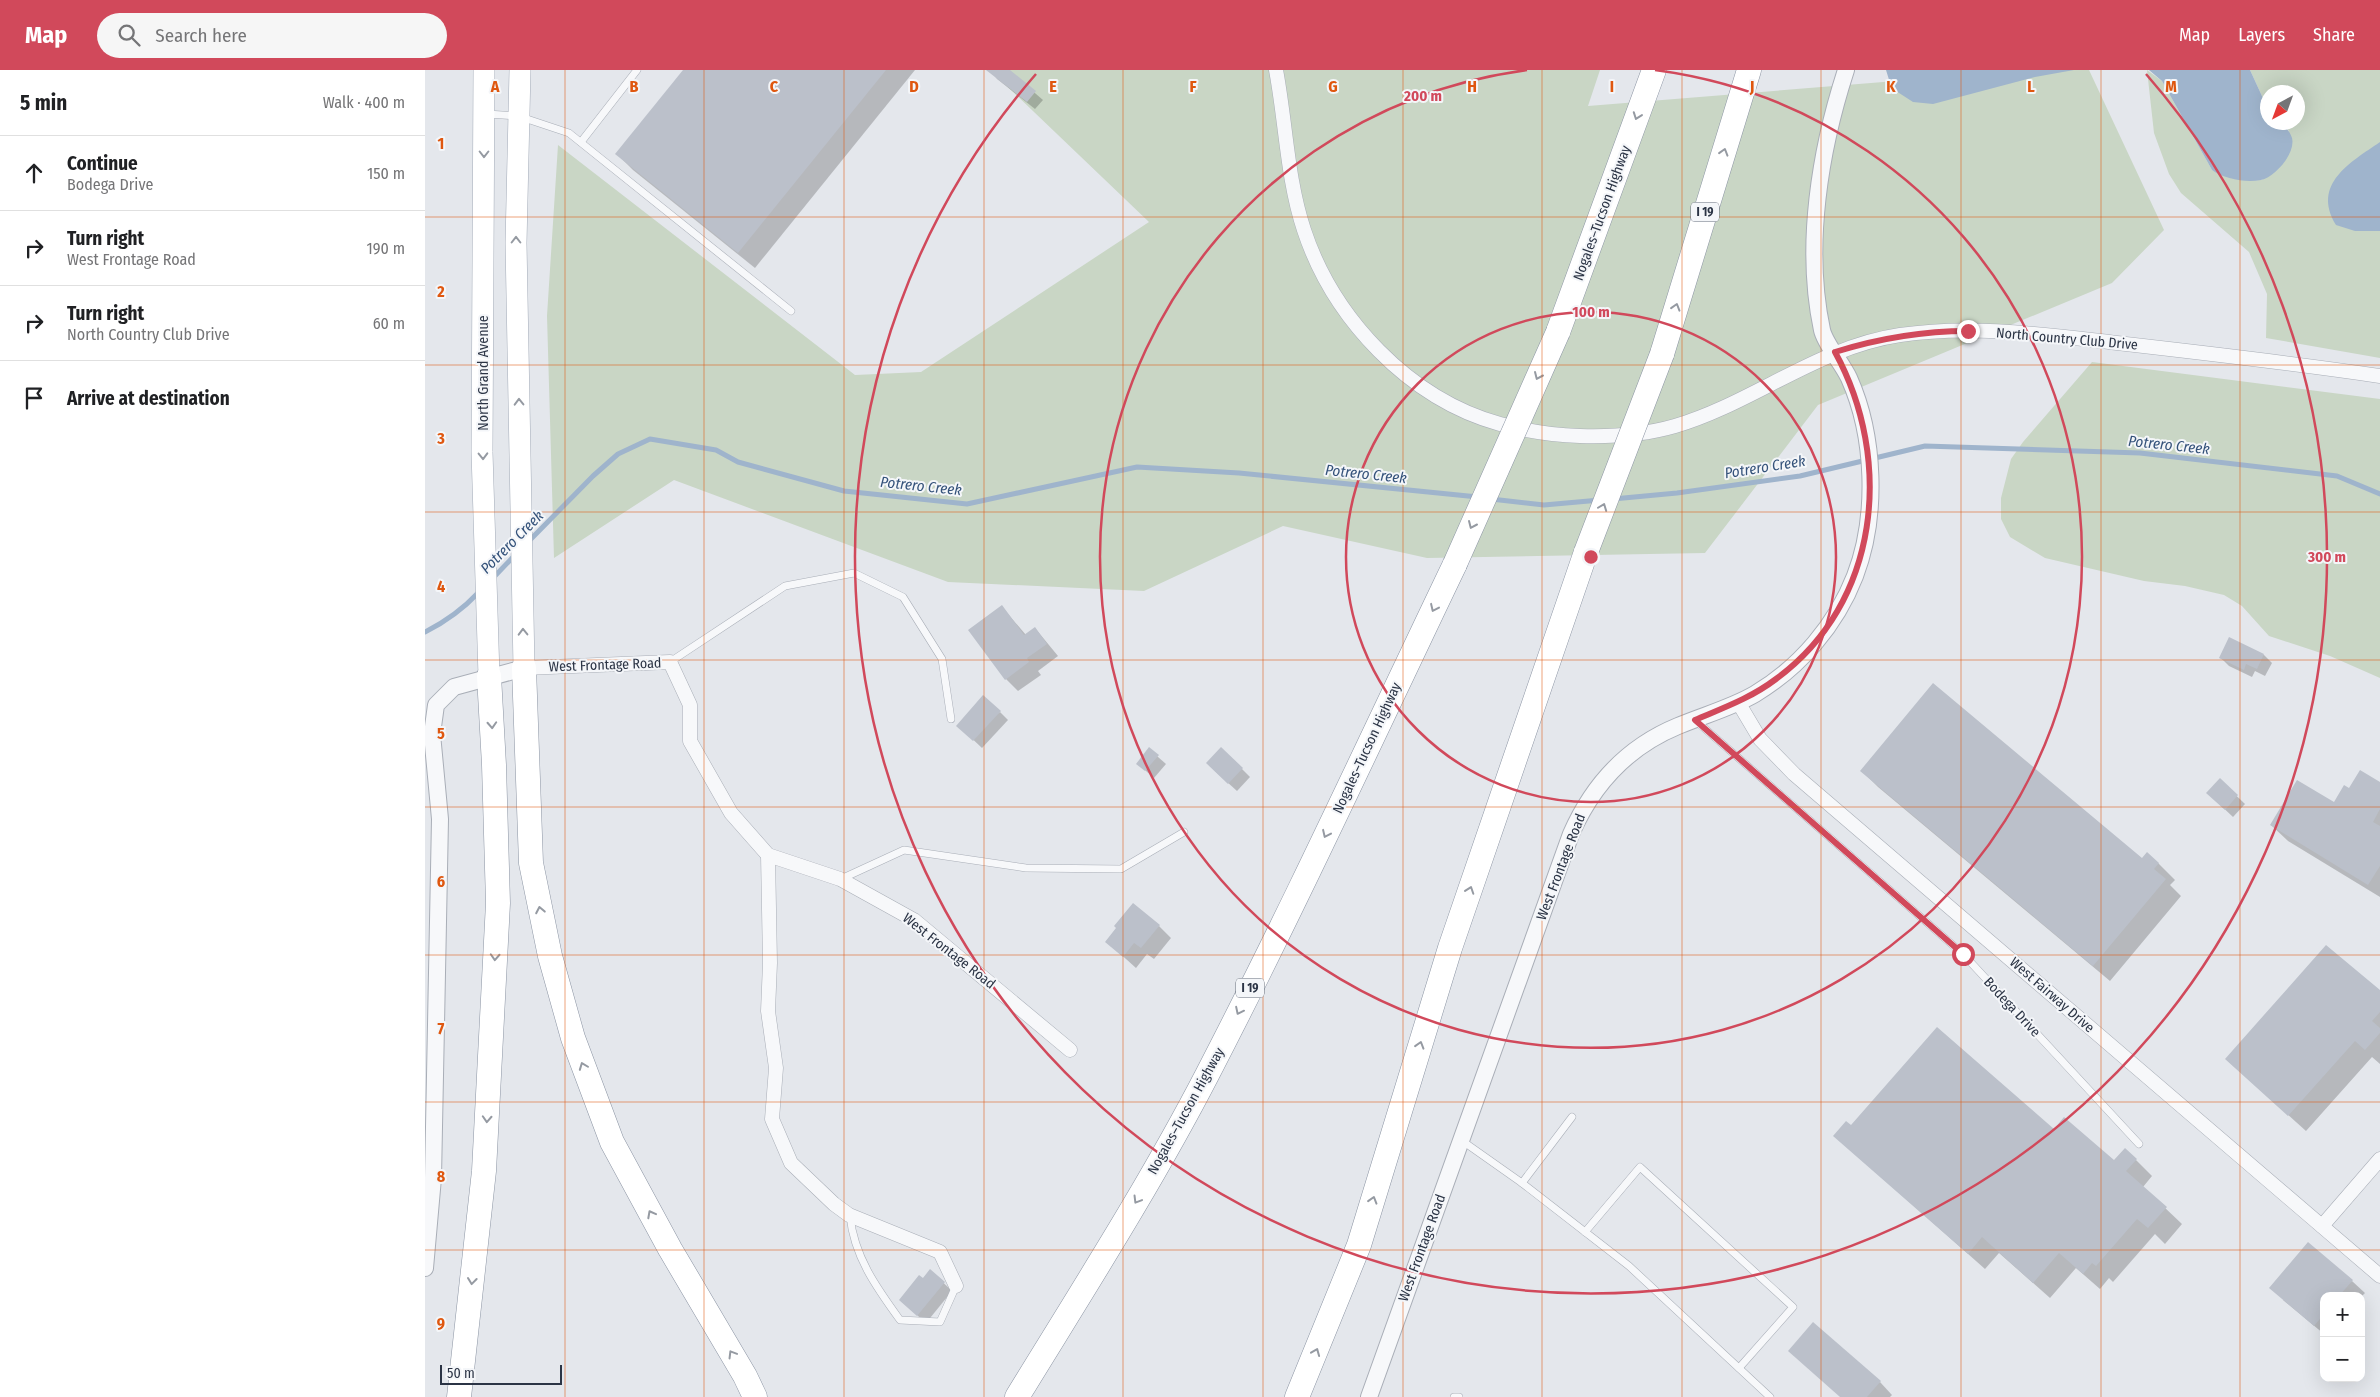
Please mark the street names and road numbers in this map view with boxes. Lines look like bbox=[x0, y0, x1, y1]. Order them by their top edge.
street label: Nogales–Tucson Highway bbox=[1570, 143, 1635, 283]
road number: I 19 bbox=[1691, 202, 1719, 222]
street label: North Grand Avenue bbox=[475, 315, 492, 431]
street label: North Country Club Drive bbox=[1995, 324, 2139, 354]
street label: West Frontage Road bbox=[548, 655, 662, 675]
street label: Nogales–Tucson Highway bbox=[1329, 679, 1405, 816]
street label: West Frontage Road bbox=[1533, 811, 1589, 923]
street label: West Frontage Road bbox=[899, 910, 999, 992]
street label: West Fairway Drive bbox=[2006, 954, 2098, 1036]
street label: Bodega Drive bbox=[1980, 974, 2044, 1040]
road number: I 19 bbox=[1236, 978, 1264, 998]
street label: Nogales–Tucson Highway bbox=[1144, 1044, 1228, 1177]
street label: West Frontage Road bbox=[1395, 1192, 1449, 1304]

